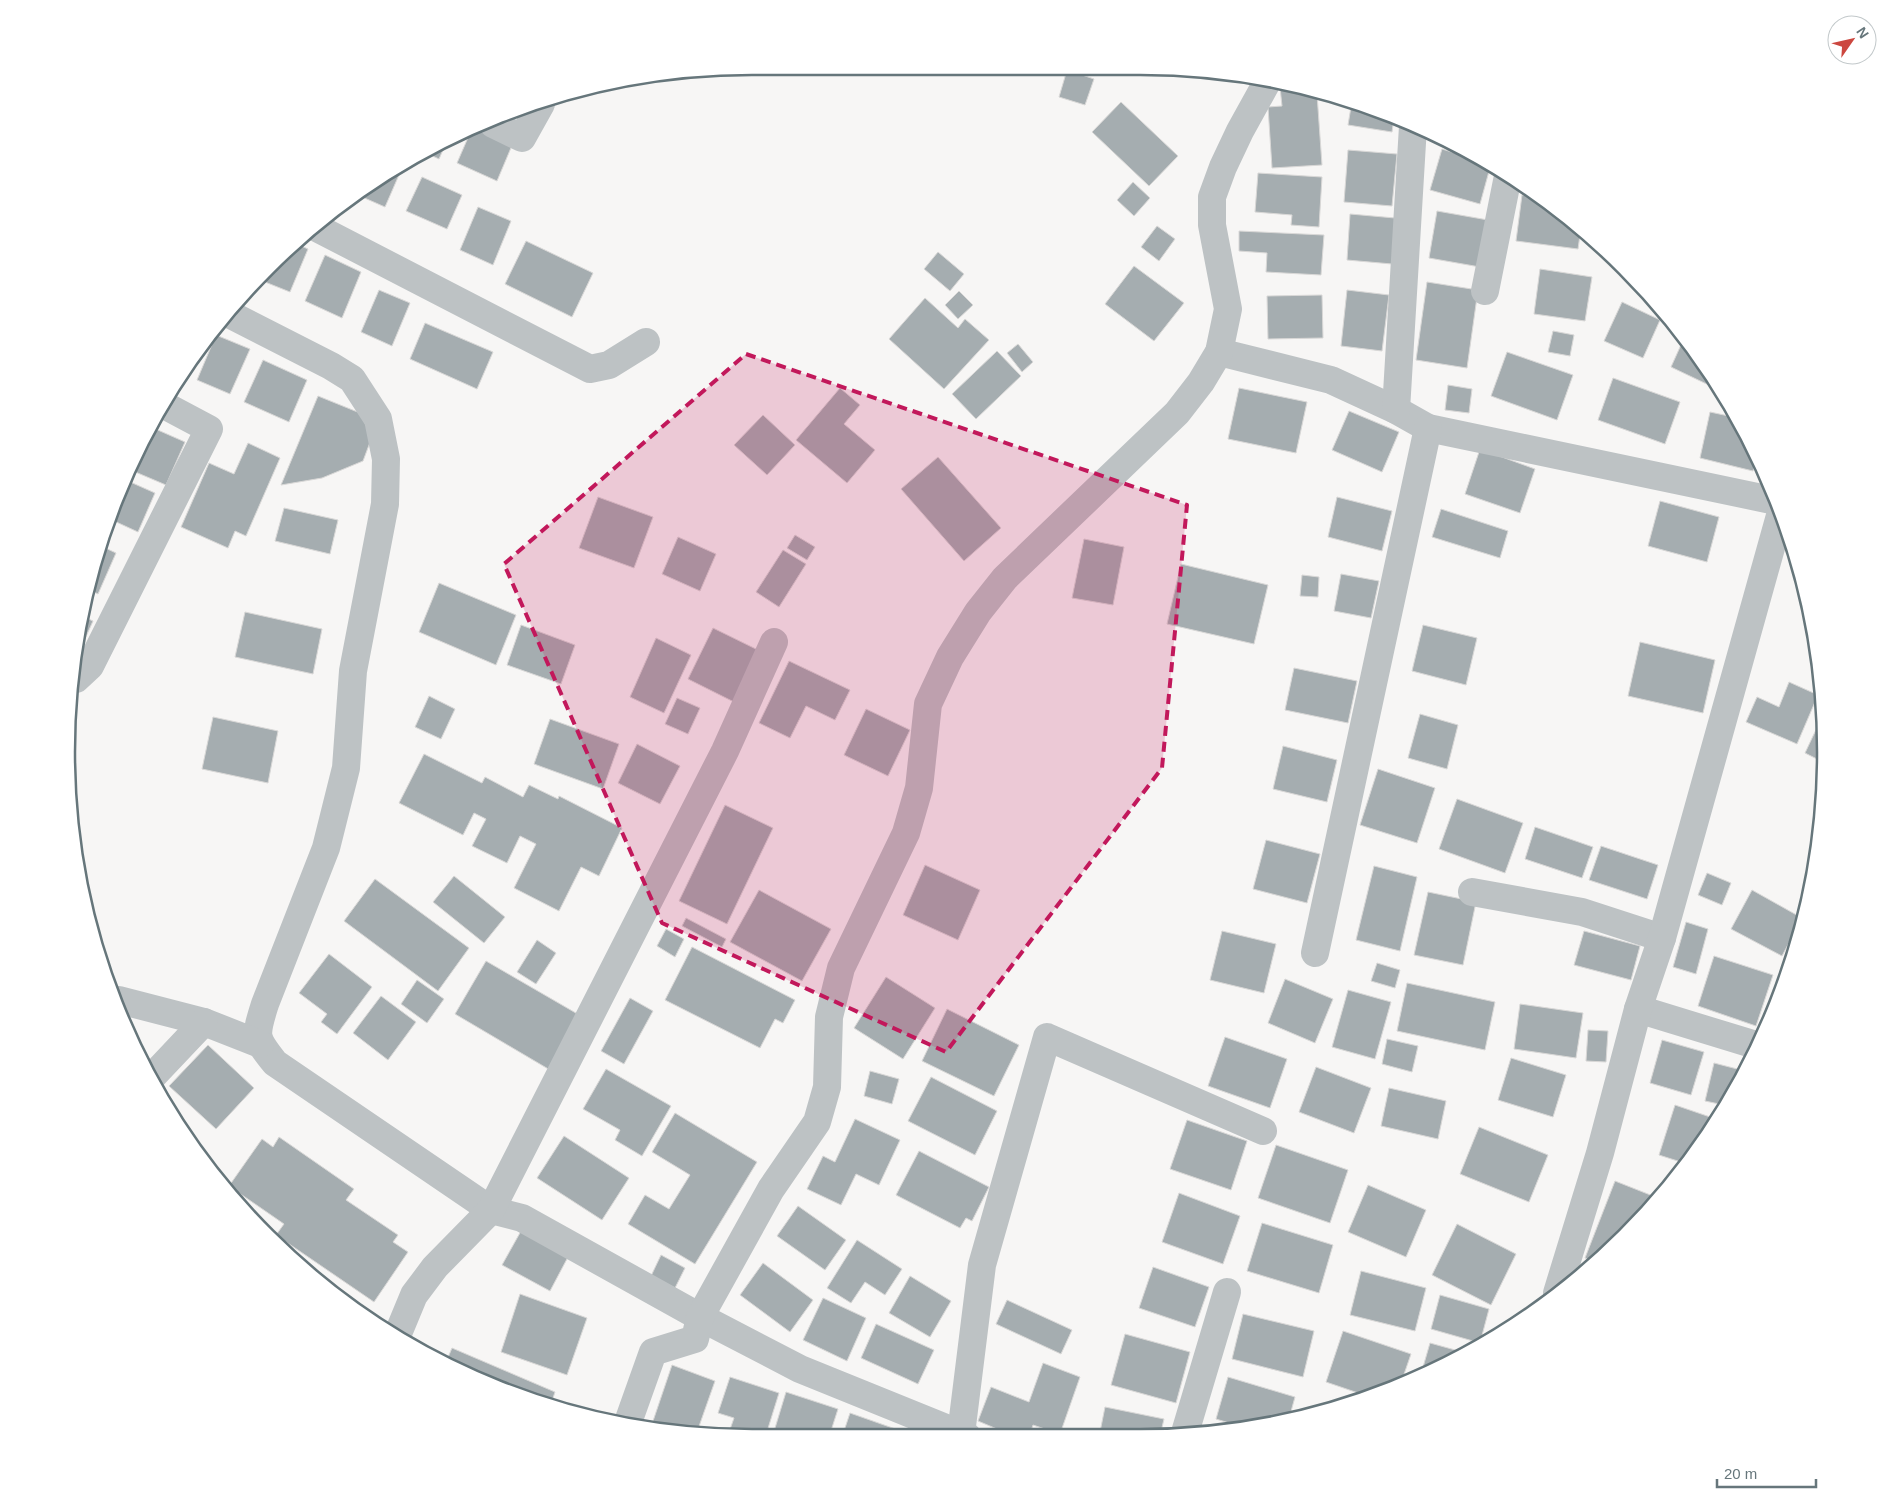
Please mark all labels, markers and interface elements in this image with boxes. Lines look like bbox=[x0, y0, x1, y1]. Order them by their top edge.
north arrow bbox=[1827, 15, 1877, 65]
text: N bbox=[1853, 24, 1872, 41]
scale bar bbox=[1717, 1456, 1816, 1488]
text: 20 m bbox=[1724, 1465, 1757, 1482]

